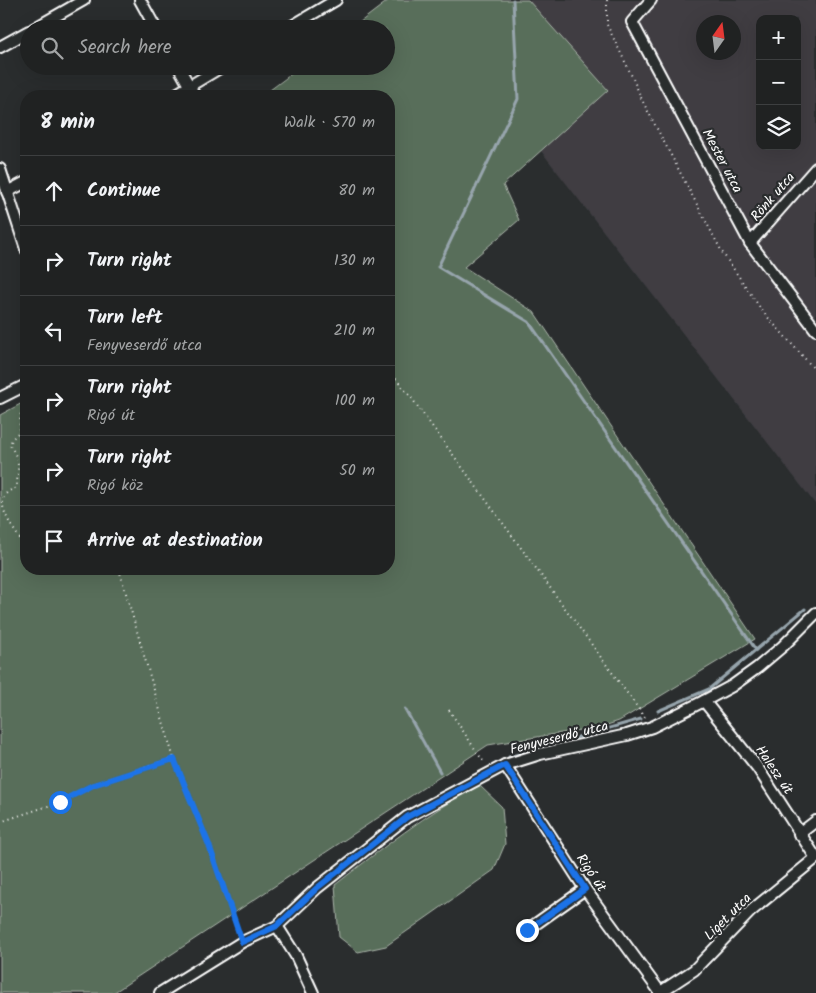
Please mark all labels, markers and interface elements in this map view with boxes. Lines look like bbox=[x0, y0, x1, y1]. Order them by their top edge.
north arrow bbox=[696, 15, 741, 60]
map controls bbox=[756, 15, 801, 150]
button: + bbox=[756, 15, 801, 60]
search box bbox=[20, 20, 395, 75]
text: Search here bbox=[78, 33, 172, 63]
icon: search bbox=[38, 34, 66, 62]
button: − bbox=[756, 60, 801, 105]
button: layers bbox=[756, 105, 801, 150]
text: 8 min bbox=[40, 106, 95, 139]
text: Walk · 570 m bbox=[284, 110, 375, 135]
street label: Mester utca bbox=[696, 125, 748, 197]
street label: Rönk utca bbox=[745, 167, 801, 227]
text: Continue bbox=[87, 176, 160, 206]
icon: ahead bbox=[40, 177, 68, 205]
text: 80 m bbox=[338, 178, 375, 203]
text: Turn right bbox=[87, 246, 172, 276]
icon: right bbox=[40, 247, 68, 275]
text: 130 m bbox=[334, 248, 375, 273]
text: Turn left bbox=[87, 303, 162, 333]
icon: left bbox=[40, 317, 68, 345]
text: 210 m bbox=[334, 318, 375, 343]
text: Fenyveserdő utca bbox=[87, 333, 202, 358]
text: Turn right bbox=[87, 373, 172, 403]
icon: right bbox=[40, 387, 68, 415]
text: 100 m bbox=[335, 388, 375, 413]
text: Rigó út bbox=[87, 403, 135, 428]
text: Turn right bbox=[87, 443, 172, 473]
icon: right bbox=[40, 457, 68, 485]
text: 50 m bbox=[339, 458, 375, 483]
text: Rigó köz bbox=[87, 473, 143, 498]
text: Arrive at destination bbox=[87, 526, 263, 556]
icon: arrive bbox=[40, 527, 68, 555]
street label: Fenyveserdő utca bbox=[508, 715, 610, 761]
street label: Halesz út bbox=[749, 741, 799, 800]
route start bbox=[49, 791, 72, 814]
street label: Rigó út bbox=[570, 849, 612, 897]
street label: Liget utca bbox=[699, 888, 757, 946]
route end bbox=[516, 919, 539, 942]

